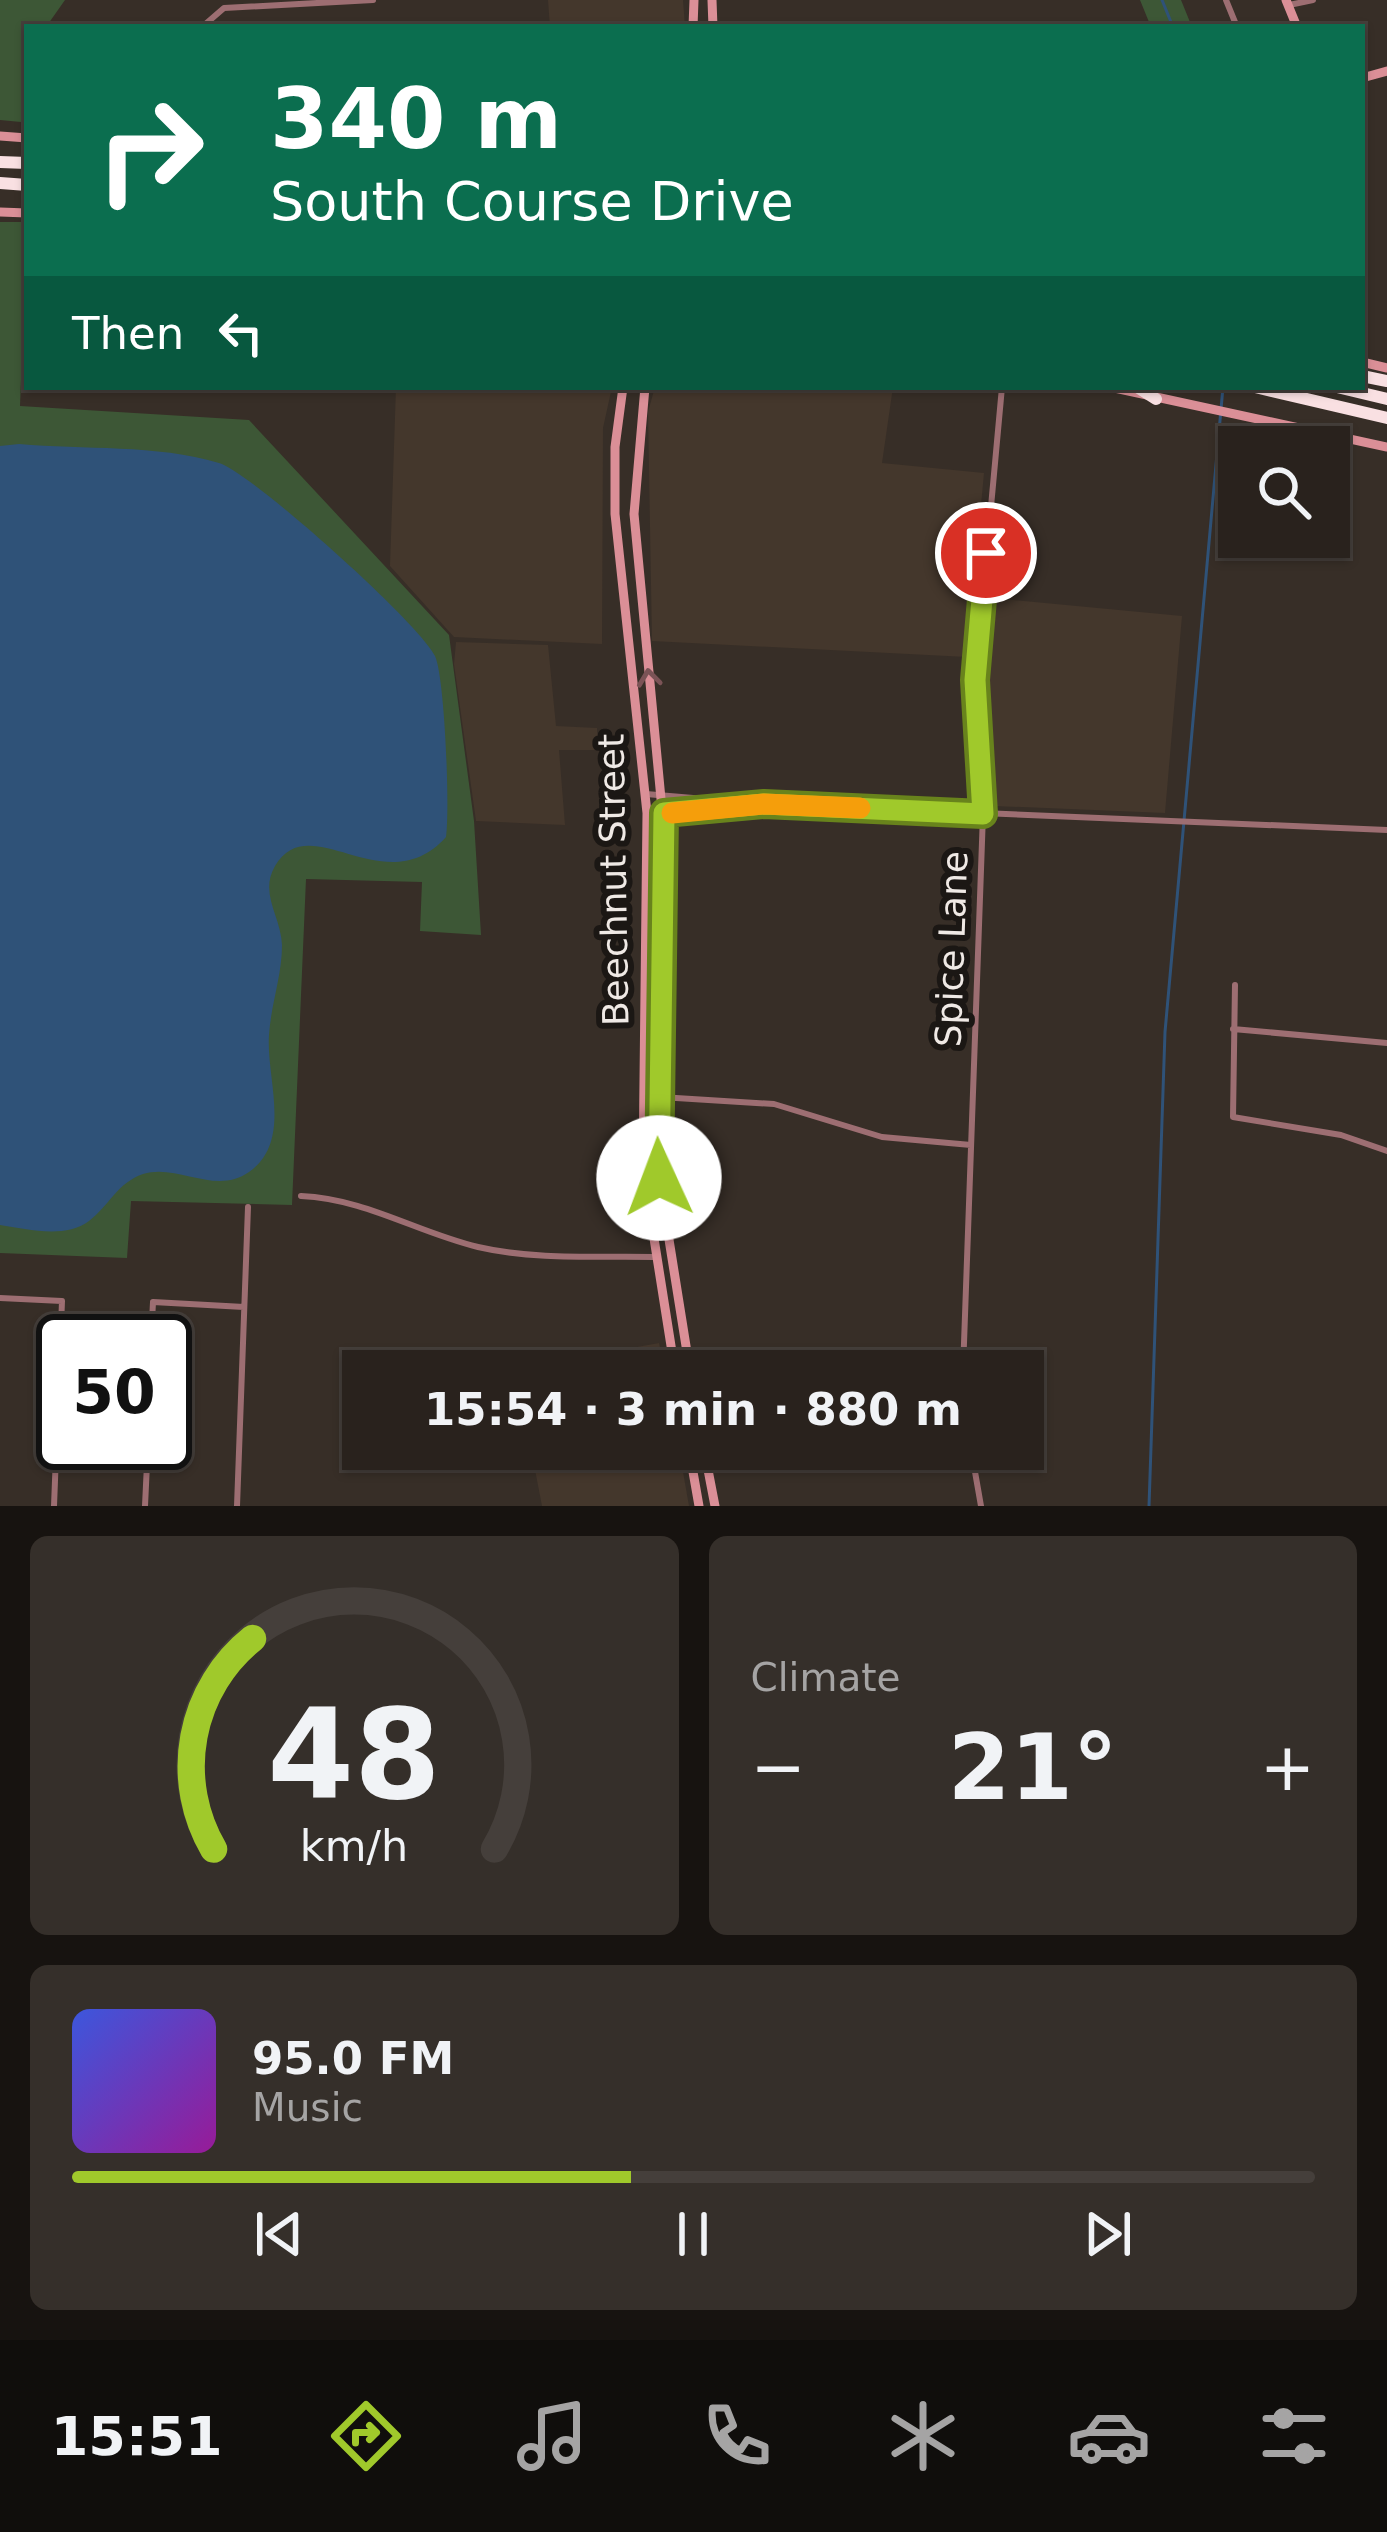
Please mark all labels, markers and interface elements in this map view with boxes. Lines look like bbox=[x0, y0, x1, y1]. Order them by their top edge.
text: 340 m bbox=[270, 70, 562, 168]
icon: right bbox=[72, 72, 228, 228]
text: South Course Drive bbox=[270, 170, 794, 233]
icon: left bbox=[208, 300, 274, 366]
text: Then bbox=[72, 307, 184, 360]
map controls bbox=[1218, 426, 1350, 558]
button: search bbox=[1218, 426, 1350, 558]
pin bbox=[935, 502, 1037, 604]
icon: arrive bbox=[953, 520, 1019, 586]
one-way arrow bbox=[636, 668, 662, 688]
street label: Beechnut Street bbox=[590, 734, 637, 1026]
street label: Spice Lane bbox=[928, 850, 975, 1048]
position arrow bbox=[596, 1115, 722, 1241]
speed limit sign: 50 bbox=[36, 1314, 192, 1470]
text: 15:54 · 3 min · 880 m bbox=[424, 1383, 962, 1436]
text: Climate bbox=[751, 1655, 901, 1700]
text: 48 bbox=[267, 1682, 441, 1827]
text: 21° bbox=[948, 1715, 1118, 1820]
text: − bbox=[751, 1729, 806, 1806]
text: + bbox=[1260, 1729, 1315, 1806]
text: km/h bbox=[300, 1820, 408, 1870]
text: 95.0 FM bbox=[252, 2032, 454, 2085]
text: Music bbox=[252, 2085, 363, 2130]
icon: previous bbox=[246, 2201, 312, 2267]
icon: pause bbox=[660, 2201, 726, 2267]
icon: next bbox=[1075, 2201, 1141, 2267]
icon: directions bbox=[324, 2394, 408, 2478]
icon: music bbox=[510, 2394, 594, 2478]
icon: phone bbox=[695, 2394, 779, 2478]
icon: climate bbox=[881, 2394, 965, 2478]
icon: car bbox=[1067, 2394, 1151, 2478]
icon: filters bbox=[1252, 2394, 1336, 2478]
text: 15:51 bbox=[51, 2405, 223, 2468]

